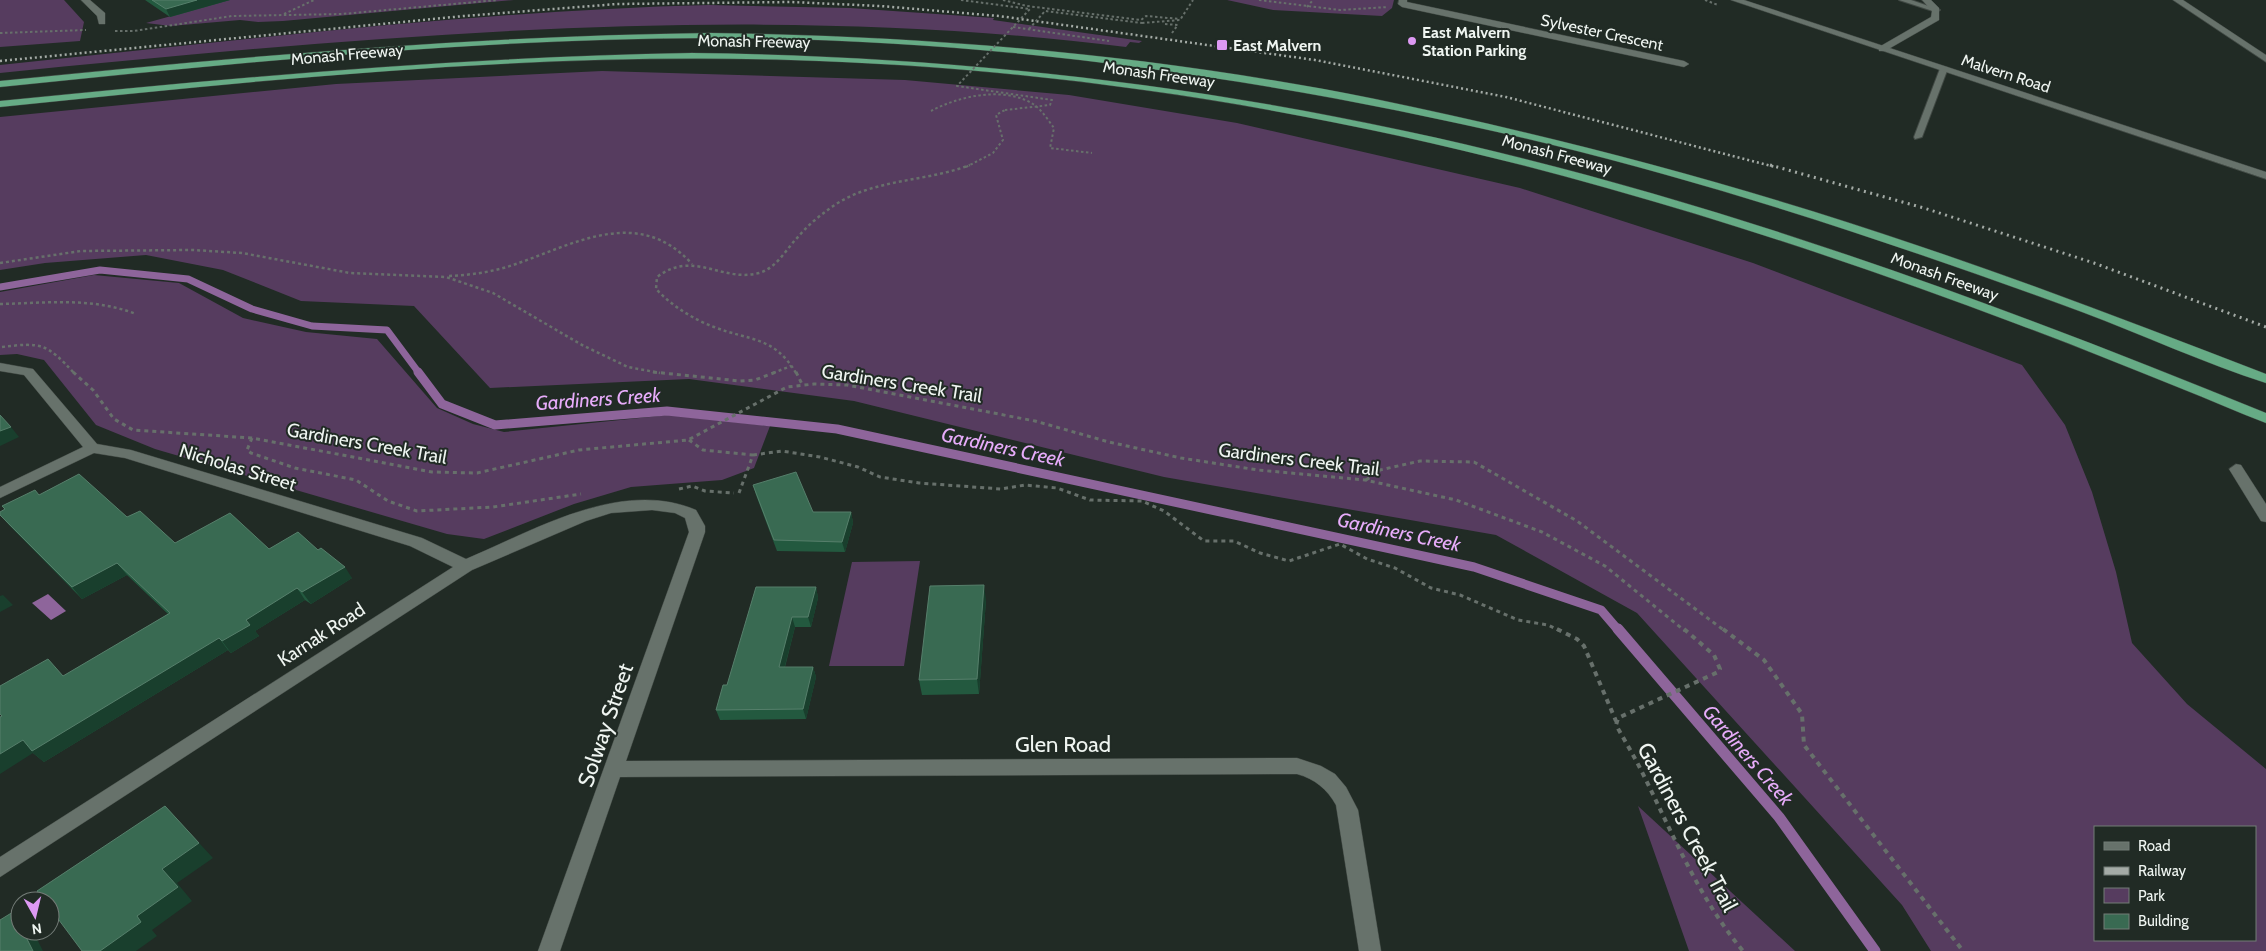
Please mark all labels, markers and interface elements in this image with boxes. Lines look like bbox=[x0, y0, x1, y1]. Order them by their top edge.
street label: Sylvester Crescent bbox=[1539, 10, 1665, 55]
place label: East Malvern Station Parking bbox=[1422, 23, 1526, 60]
street label: Monash Freeway bbox=[697, 31, 811, 52]
marker: East Malvern Station Parking bbox=[1406, 35, 1418, 47]
place label: East Malvern bbox=[1233, 36, 1321, 55]
marker: East Malvern bbox=[1215, 38, 1229, 52]
street label: Monash Freeway bbox=[290, 40, 404, 69]
street label: Malvern Road bbox=[1959, 50, 2053, 97]
street label: Monash Freeway bbox=[1102, 57, 1216, 92]
street label: Monash Freeway bbox=[1500, 131, 1614, 178]
street label: Monash Freeway bbox=[1888, 248, 2001, 305]
street label: Gardiners Creek Trail bbox=[820, 359, 984, 408]
water label: Gardiners Creek bbox=[535, 383, 663, 415]
street label: Gardiners Creek Trail bbox=[285, 418, 449, 469]
water label: Gardiners Creek bbox=[939, 422, 1068, 472]
street label: Gardiners Creek Trail bbox=[1217, 438, 1381, 481]
street label: Nicholas Street bbox=[177, 439, 300, 496]
water label: Gardiners Creek bbox=[1335, 507, 1464, 557]
street label: Karnak Road bbox=[273, 598, 369, 671]
street label: Solway Street bbox=[572, 659, 639, 790]
water label: Gardiners Creek bbox=[1698, 700, 1799, 811]
street label: Glen Road bbox=[1015, 731, 1111, 758]
street label: Gardiners Creek Trail bbox=[1632, 738, 1744, 917]
legend bbox=[2094, 826, 2256, 941]
text: Road bbox=[2138, 837, 2171, 855]
text: Railway bbox=[2138, 862, 2187, 880]
text: Park bbox=[2138, 887, 2165, 905]
north arrow bbox=[10, 891, 60, 941]
text: Building bbox=[2138, 912, 2189, 930]
text: N bbox=[31, 919, 43, 938]

